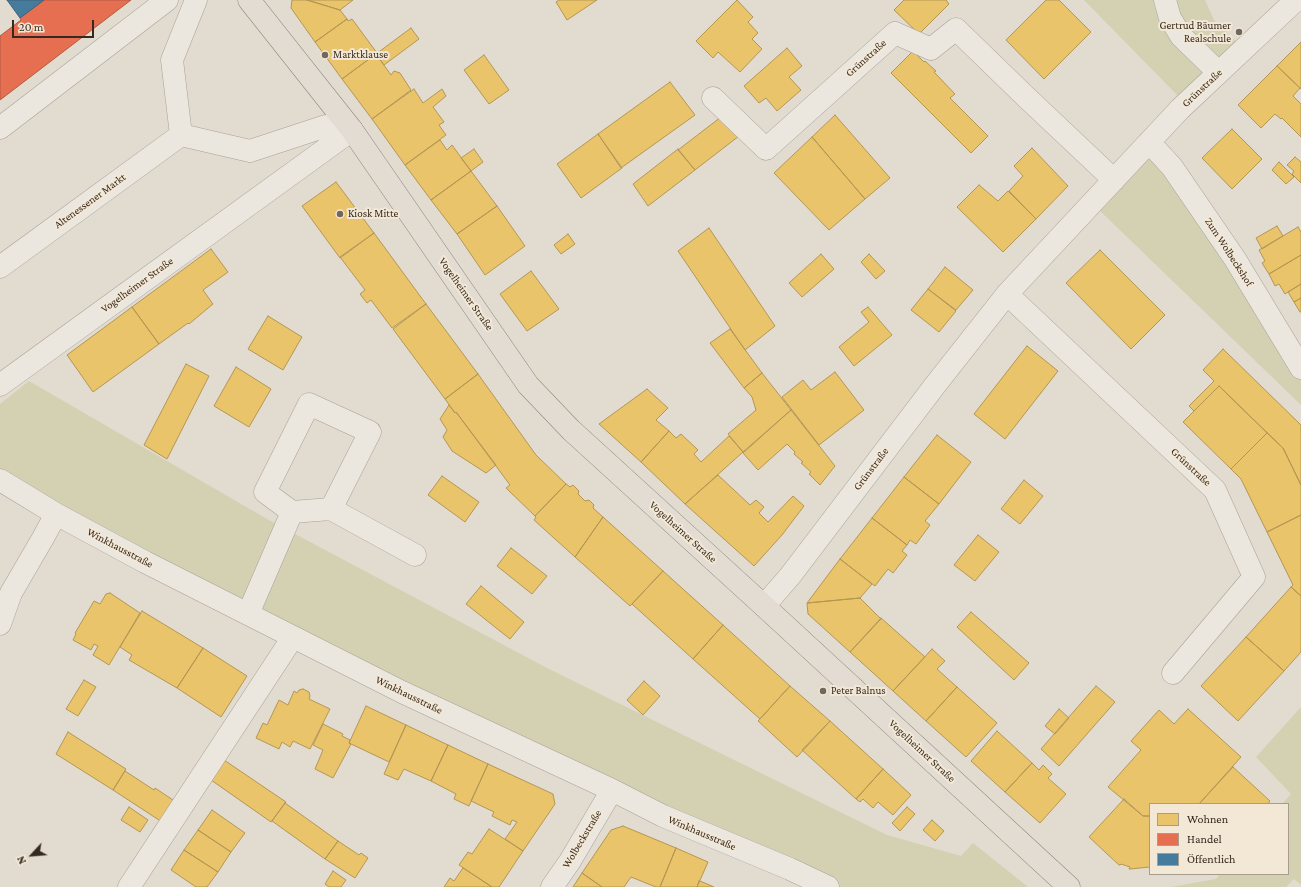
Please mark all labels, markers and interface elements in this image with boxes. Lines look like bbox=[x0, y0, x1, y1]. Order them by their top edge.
scale bar bbox=[14, 12, 96, 38]
place label: Gertrud Bäumer Realschule bbox=[1160, 19, 1231, 45]
text: 20 m bbox=[19, 20, 43, 34]
marker: Gertrud Bäumer Realschule bbox=[1234, 27, 1244, 37]
street label: Grünstraße bbox=[843, 36, 889, 80]
place label: Marktklause bbox=[333, 48, 388, 62]
marker: Marktklause bbox=[320, 50, 330, 60]
street label: Grünstraße bbox=[1179, 66, 1225, 110]
street label: Altenessener Markt bbox=[52, 171, 128, 231]
place label: Kiosk Mitte bbox=[348, 207, 398, 221]
marker: Kiosk Mitte bbox=[335, 209, 345, 219]
street label: Zum Wolbeckshof bbox=[1202, 215, 1256, 289]
street label: Vogelheimer Straße bbox=[98, 254, 176, 316]
street label: Vogelheimer Straße bbox=[436, 255, 496, 333]
street label: Grünstraße bbox=[851, 445, 891, 493]
street label: Grünstraße bbox=[1168, 445, 1214, 489]
street label: Vogelheimer Straße bbox=[647, 498, 719, 566]
street label: Winkhausstraße bbox=[85, 525, 155, 571]
street label: Winkhausstraße bbox=[373, 673, 445, 717]
place label: Peter Balnus bbox=[831, 684, 886, 698]
marker: Peter Balnus bbox=[818, 686, 828, 696]
street label: Vogelheimer Straße bbox=[886, 717, 958, 785]
legend bbox=[1149, 803, 1289, 875]
street label: Wolbeckstraße bbox=[559, 807, 605, 871]
text: Wohnen bbox=[1187, 812, 1228, 826]
street label: Winkhausstraße bbox=[666, 813, 738, 853]
text: Handel bbox=[1187, 832, 1222, 846]
north arrow bbox=[12, 835, 52, 875]
text: Öffentlich bbox=[1187, 852, 1235, 866]
text: N bbox=[14, 854, 28, 866]

